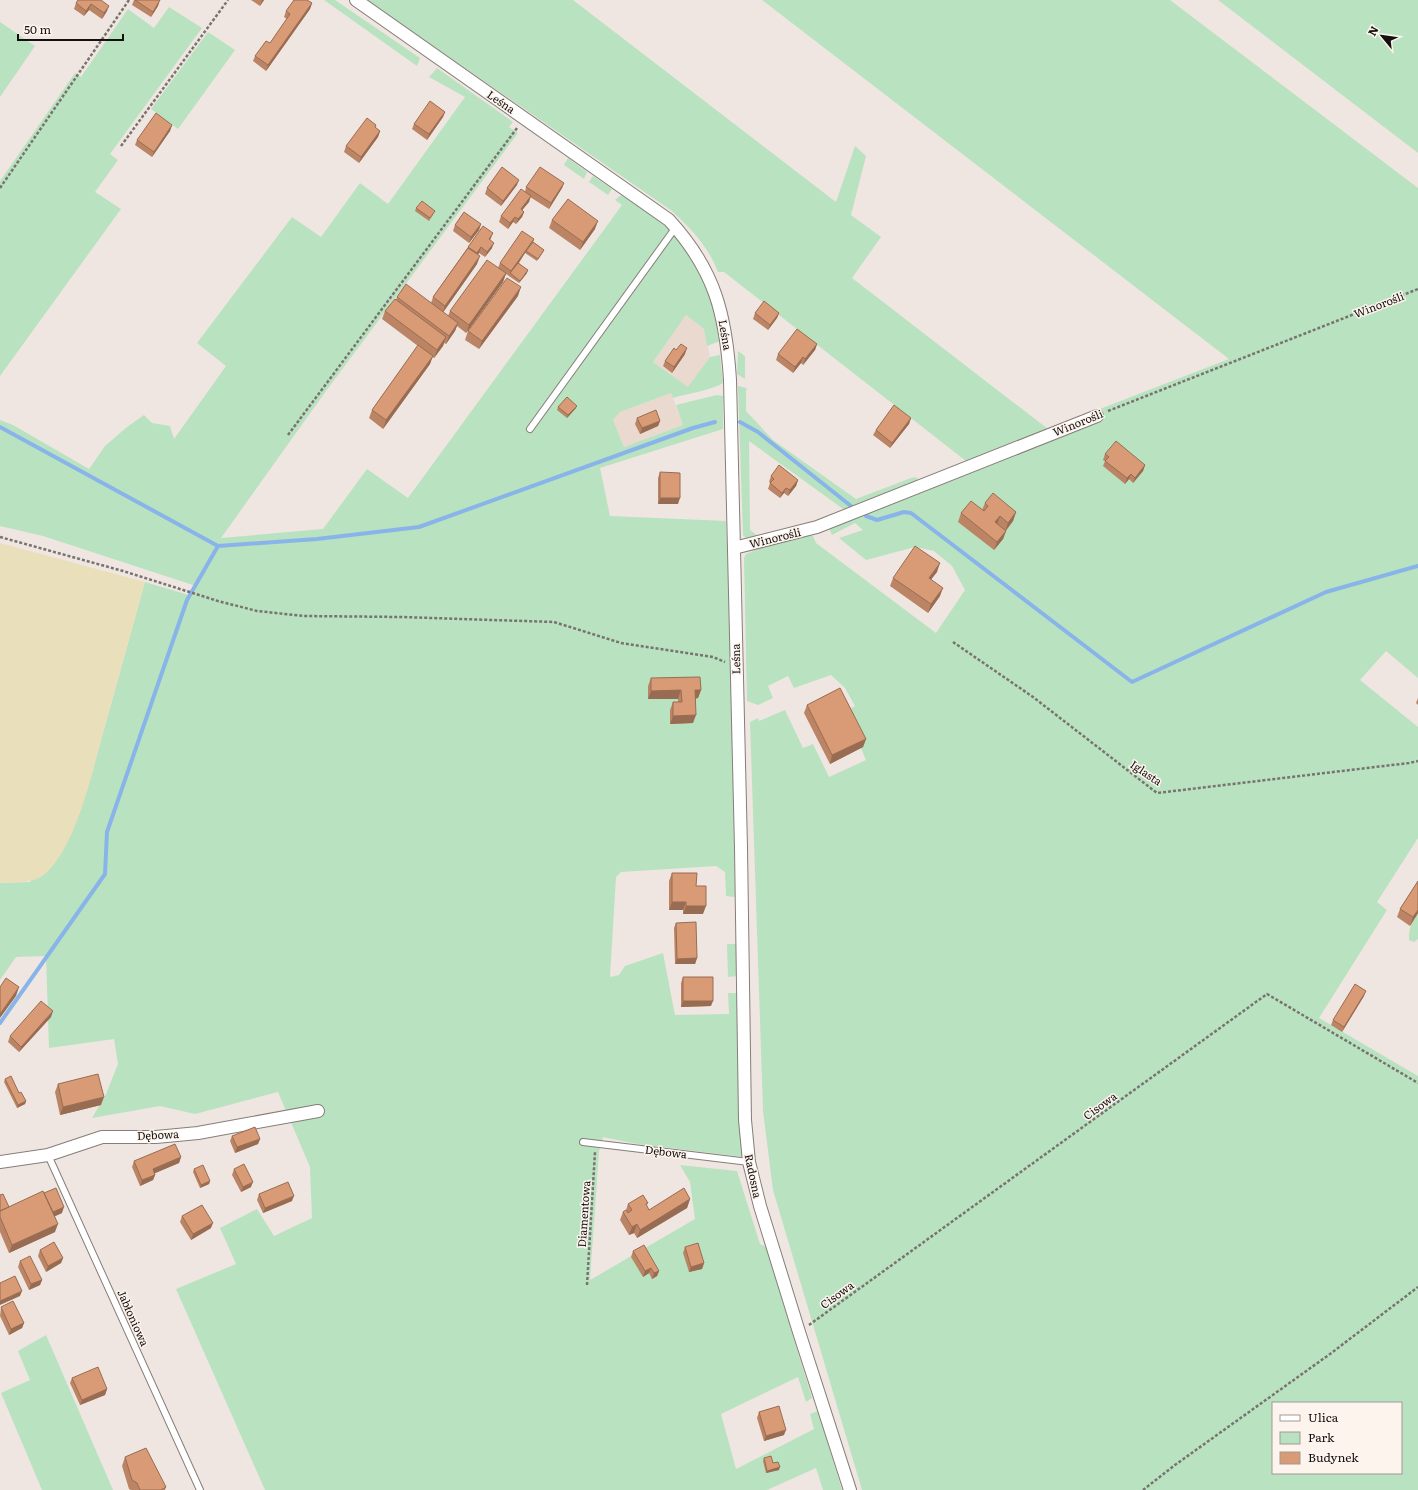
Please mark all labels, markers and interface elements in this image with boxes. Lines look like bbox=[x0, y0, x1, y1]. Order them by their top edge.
scale bar bbox=[18, 16, 123, 42]
north arrow bbox=[1362, 16, 1402, 56]
text: 50 m bbox=[24, 20, 51, 38]
text: N bbox=[1363, 23, 1382, 39]
street label: Leśna bbox=[484, 86, 519, 117]
street label: Winorośli bbox=[1351, 287, 1406, 321]
street label: Leśna bbox=[715, 318, 737, 351]
street label: Winorośli bbox=[1050, 405, 1105, 439]
street label: Winorośli bbox=[747, 523, 803, 551]
street label: Leśna bbox=[727, 643, 743, 675]
street label: Iglasta bbox=[1128, 756, 1166, 789]
street label: Cisowa bbox=[1079, 1088, 1120, 1123]
street label: Dębowa bbox=[137, 1125, 179, 1143]
street label: Dębowa bbox=[644, 1141, 688, 1162]
street label: Radosna bbox=[741, 1152, 766, 1199]
street label: Diamentowa bbox=[573, 1180, 593, 1248]
street label: Cisowa bbox=[816, 1277, 857, 1312]
street label: Jabłoniowa bbox=[114, 1287, 154, 1348]
legend bbox=[1272, 1402, 1402, 1474]
text: Ulica bbox=[1308, 1408, 1339, 1426]
text: Park bbox=[1308, 1428, 1335, 1446]
text: Budynek bbox=[1308, 1448, 1359, 1466]

